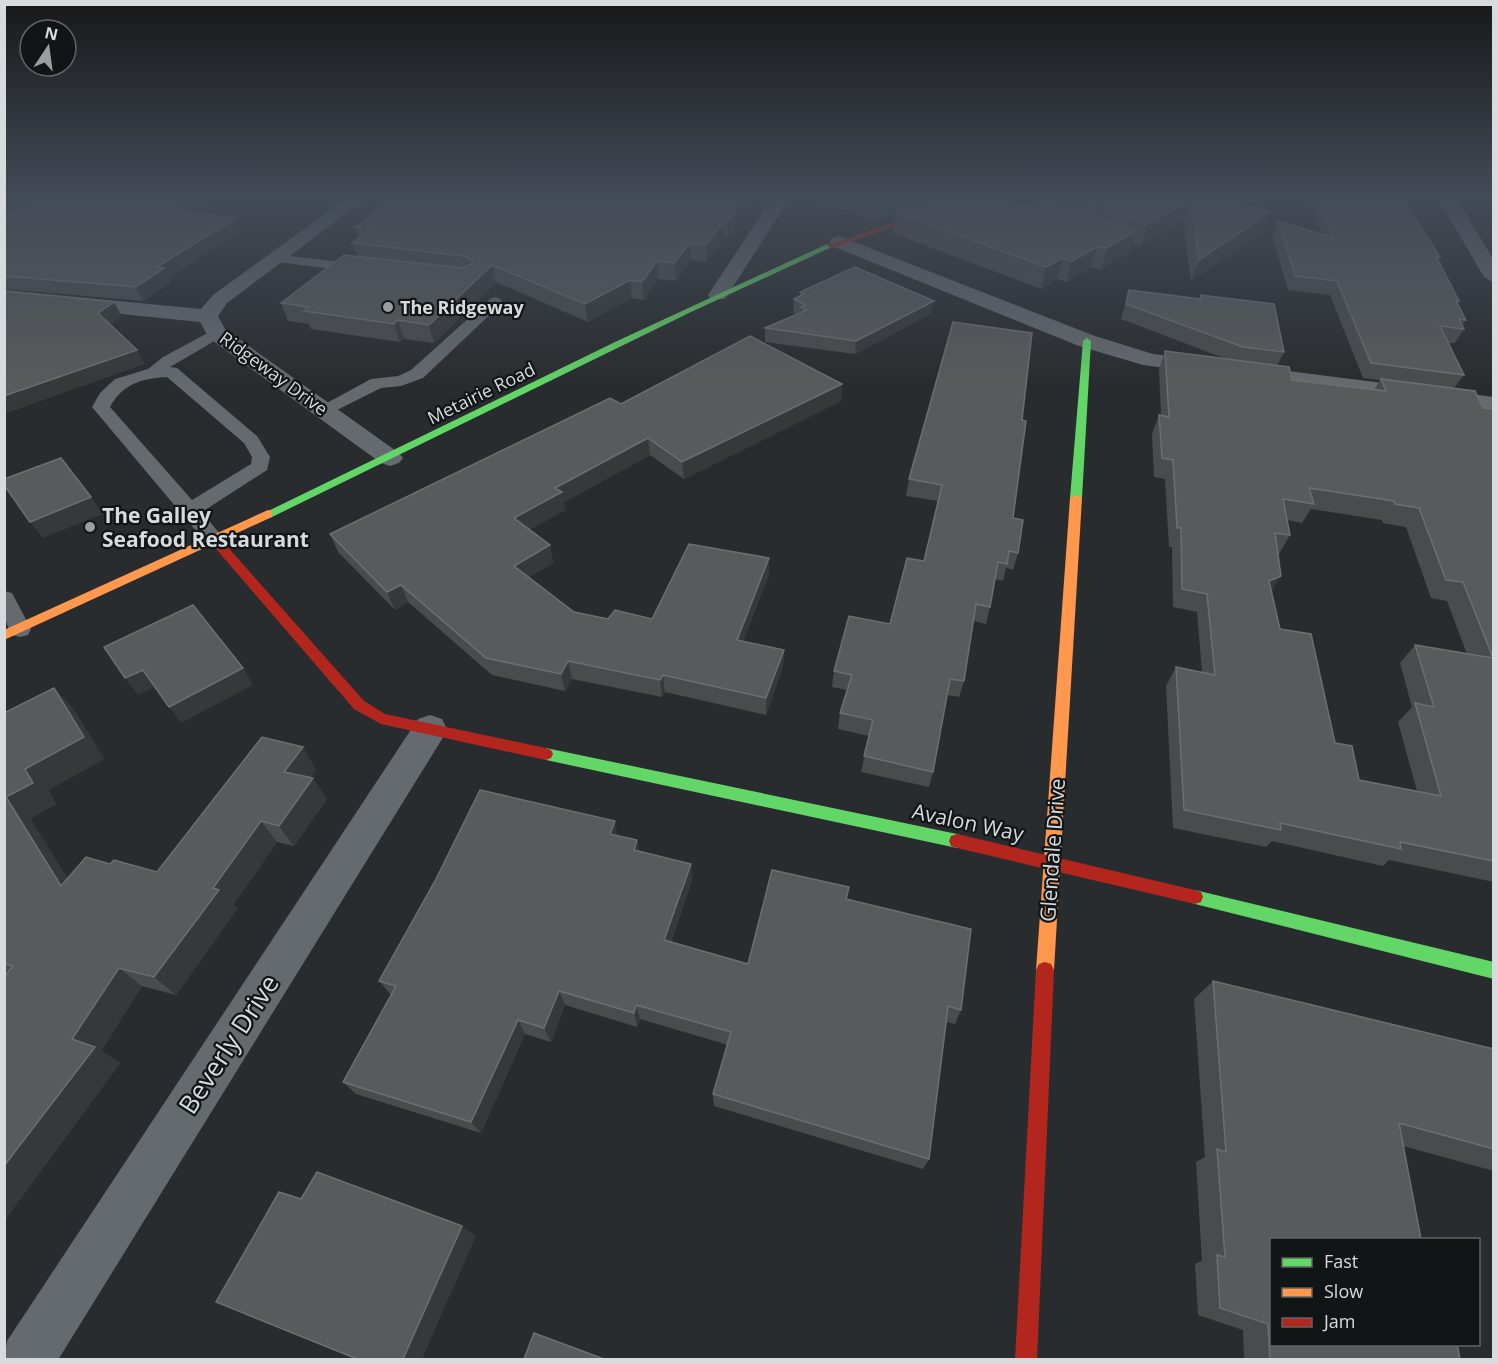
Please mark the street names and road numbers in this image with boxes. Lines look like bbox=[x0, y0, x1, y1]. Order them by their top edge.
street label: Ridgeway Drive bbox=[215, 326, 333, 420]
street label: Metairie Road bbox=[423, 357, 539, 429]
street label: Glendale Drive bbox=[1033, 777, 1071, 923]
street label: Avalon Way bbox=[910, 797, 1027, 848]
street label: Beverly Drive bbox=[169, 967, 287, 1121]

